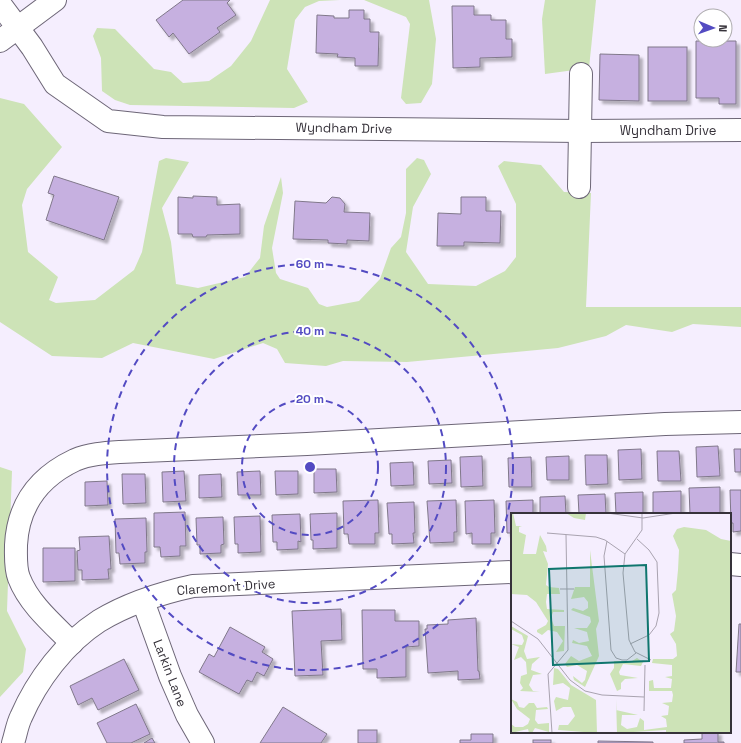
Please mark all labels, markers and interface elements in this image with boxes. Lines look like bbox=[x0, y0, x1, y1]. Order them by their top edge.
north arrow bbox=[693, 8, 733, 48]
text: N bbox=[716, 24, 730, 32]
street label: Wyndham Drive bbox=[295, 119, 393, 137]
street label: Wyndham Drive bbox=[620, 122, 716, 139]
text: 60 m bbox=[296, 256, 324, 272]
text: 40 m bbox=[296, 323, 324, 339]
text: 20 m bbox=[296, 391, 324, 407]
centre of rings bbox=[303, 460, 317, 474]
inset map bbox=[511, 513, 731, 733]
street label: Claremont Drive bbox=[176, 575, 276, 599]
street label: Larkin Lane bbox=[149, 637, 191, 709]

